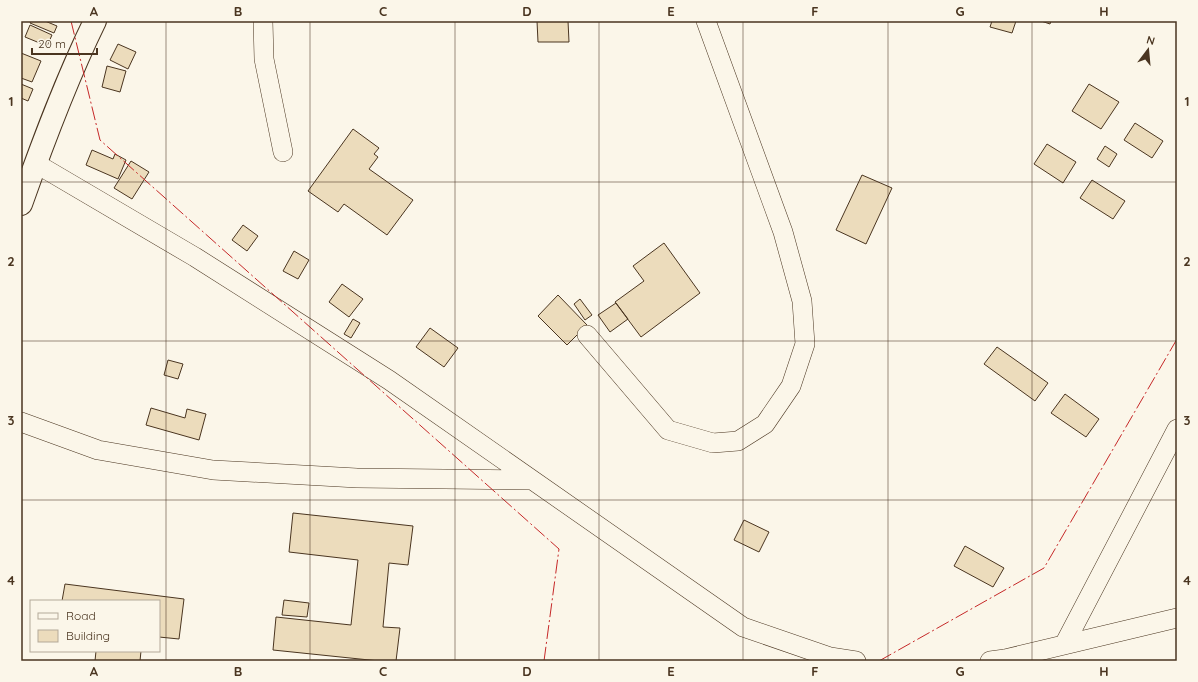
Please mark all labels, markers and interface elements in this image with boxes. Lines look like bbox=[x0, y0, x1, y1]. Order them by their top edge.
text: A bbox=[90, 3, 99, 19]
text: B bbox=[234, 3, 242, 19]
text: C bbox=[379, 3, 387, 19]
text: D bbox=[522, 3, 532, 19]
text: E bbox=[667, 3, 675, 19]
text: F bbox=[811, 3, 819, 19]
text: G bbox=[955, 3, 965, 19]
text: H bbox=[1099, 3, 1109, 19]
scale bar bbox=[32, 30, 97, 56]
north arrow bbox=[1128, 30, 1168, 70]
text: N bbox=[1145, 33, 1157, 48]
text: 20 m bbox=[38, 36, 66, 51]
text: 1 bbox=[8, 93, 14, 109]
text: 1 bbox=[1184, 93, 1190, 109]
text: 2 bbox=[7, 253, 15, 269]
text: 2 bbox=[1183, 253, 1191, 269]
text: 3 bbox=[8, 412, 15, 428]
text: 3 bbox=[1184, 412, 1191, 428]
text: 4 bbox=[7, 572, 15, 588]
text: 4 bbox=[1183, 572, 1191, 588]
legend bbox=[30, 600, 160, 652]
text: Road bbox=[66, 608, 96, 623]
text: Building bbox=[66, 628, 110, 643]
text: A bbox=[90, 663, 99, 679]
text: B bbox=[234, 663, 242, 679]
text: C bbox=[379, 663, 387, 679]
text: D bbox=[522, 663, 532, 679]
text: E bbox=[667, 663, 675, 679]
text: F bbox=[811, 663, 819, 679]
text: G bbox=[955, 663, 965, 679]
text: H bbox=[1099, 663, 1109, 679]

